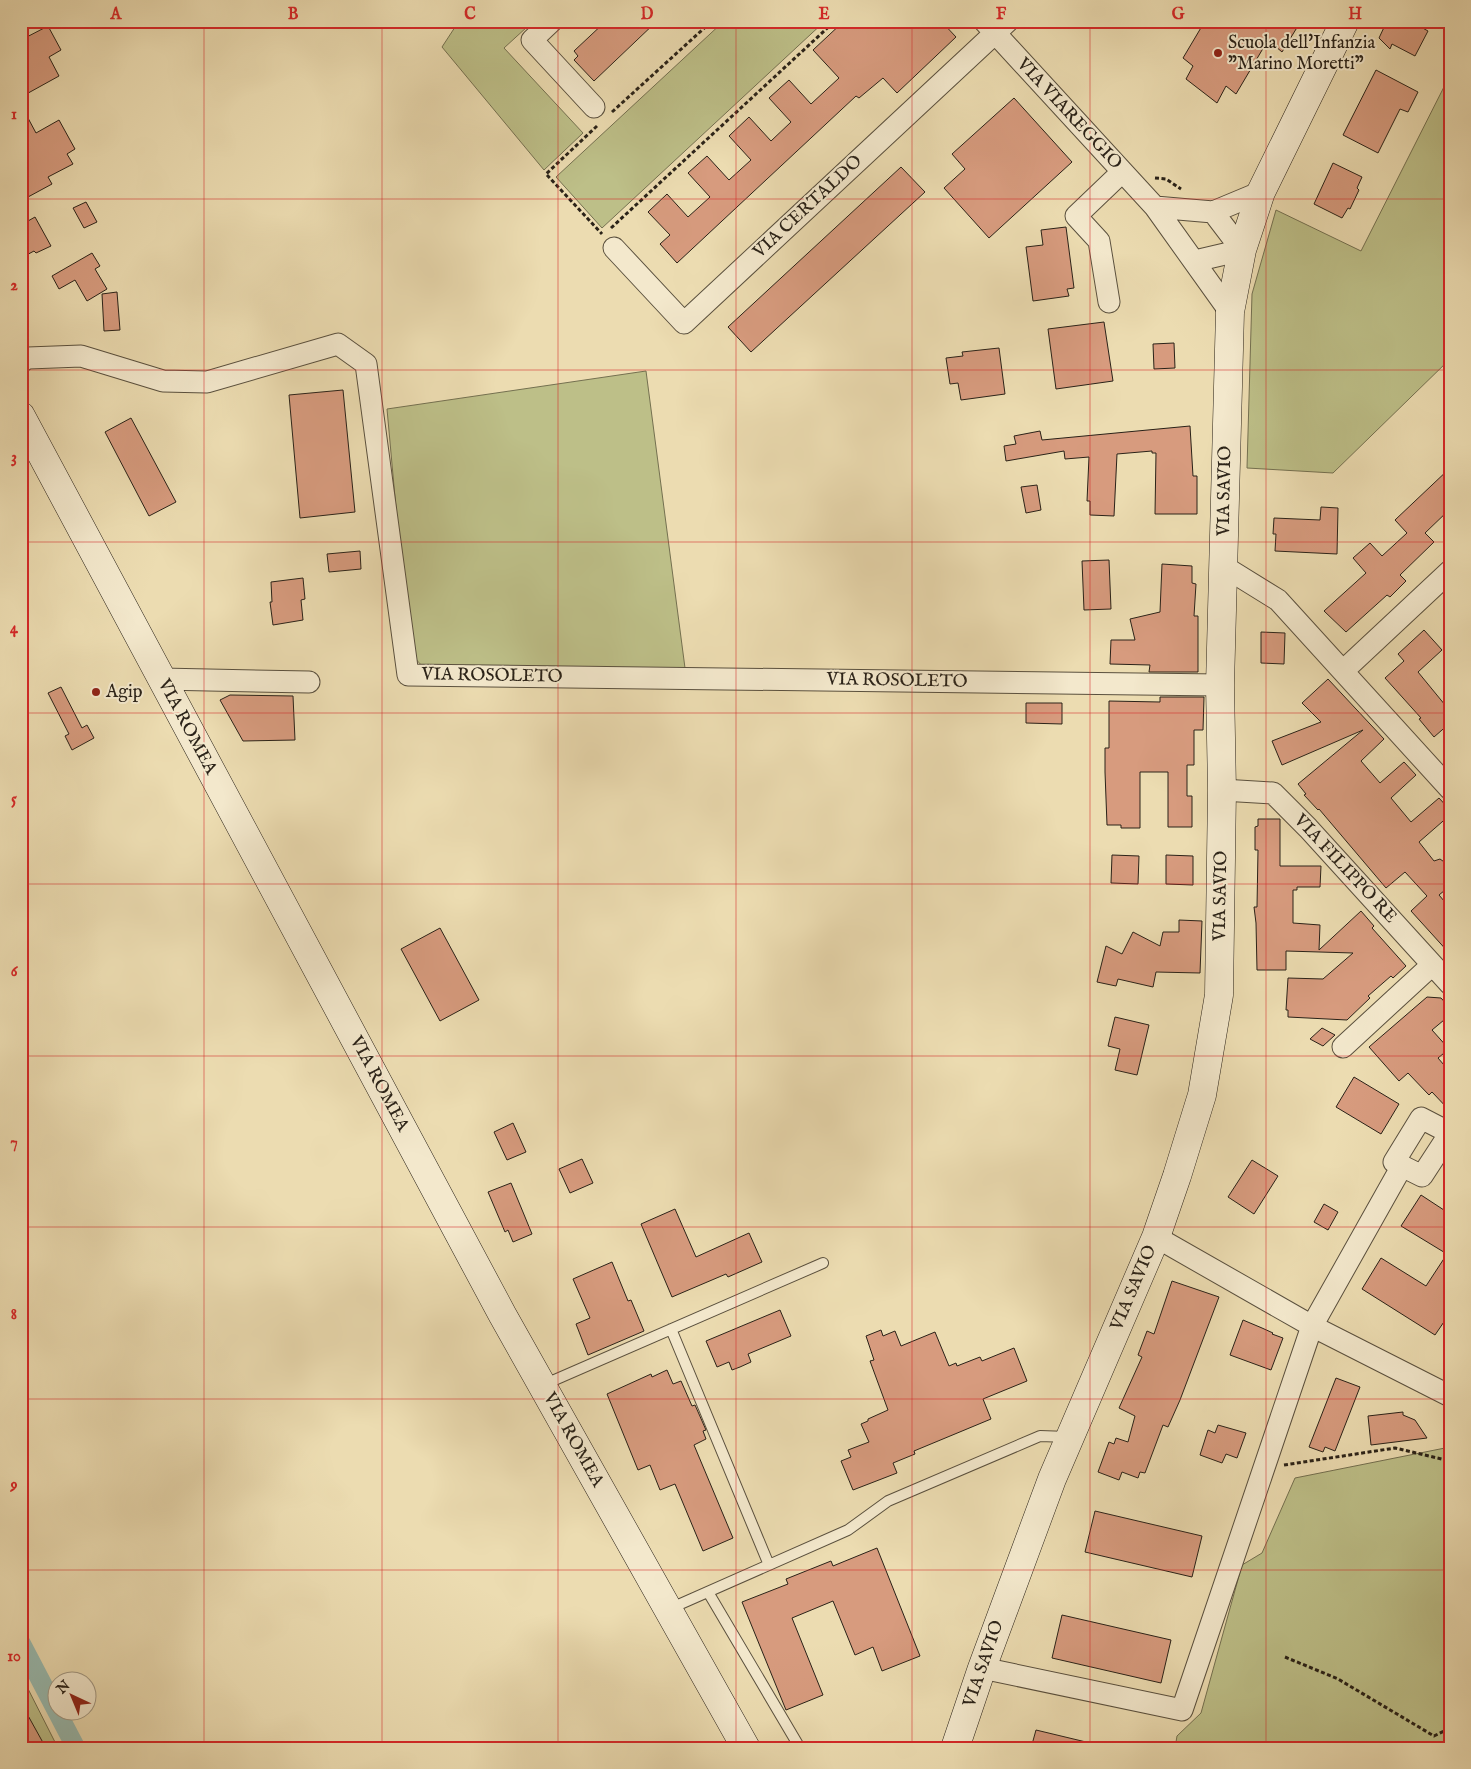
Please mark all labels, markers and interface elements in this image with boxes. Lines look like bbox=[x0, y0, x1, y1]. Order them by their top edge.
text: A bbox=[110, 5, 123, 25]
text: B bbox=[288, 5, 299, 25]
text: C bbox=[464, 5, 476, 25]
text: D bbox=[641, 5, 654, 25]
text: E bbox=[818, 5, 830, 25]
text: F bbox=[996, 5, 1007, 25]
text: G bbox=[1172, 5, 1185, 25]
text: H bbox=[1348, 5, 1362, 25]
place label: Scuola dell'Infanzia "Marino Moretti" bbox=[1228, 32, 1376, 76]
marker: Scuola dell'Infanzia "Marino Moretti" bbox=[1212, 47, 1224, 59]
street label: VIA VIAREGGIO bbox=[1011, 53, 1127, 175]
text: 1 bbox=[11, 105, 17, 125]
street label: VIA CERTALDO bbox=[748, 150, 868, 264]
text: 2 bbox=[10, 276, 18, 296]
street label: VIA SAVIO bbox=[1213, 446, 1237, 537]
text: 3 bbox=[11, 448, 17, 468]
text: 4 bbox=[10, 619, 19, 639]
street label: VIA ROSOLETO bbox=[420, 663, 563, 689]
street label: VIA ROSOLETO bbox=[825, 668, 968, 694]
street label: VIA ROMEA bbox=[152, 674, 222, 780]
place label: Agip bbox=[105, 681, 143, 704]
marker: Agip bbox=[90, 686, 102, 698]
text: 5 bbox=[11, 790, 17, 810]
street label: VIA FILIPPO RE bbox=[1288, 809, 1402, 928]
street label: VIA SAVIO bbox=[1209, 851, 1233, 942]
text: 6 bbox=[11, 962, 19, 982]
street label: VIA ROMEA bbox=[344, 1031, 414, 1137]
text: 7 bbox=[10, 1133, 18, 1153]
street label: VIA SAVIO bbox=[1105, 1242, 1162, 1335]
text: 8 bbox=[11, 1305, 17, 1325]
street label: VIA ROMEA bbox=[537, 1388, 609, 1492]
text: 9 bbox=[10, 1476, 18, 1496]
street label: VIA SAVIO bbox=[958, 1617, 1010, 1711]
text: 10 bbox=[7, 1647, 21, 1667]
north arrow bbox=[48, 1672, 98, 1722]
text: N bbox=[52, 1677, 74, 1699]

